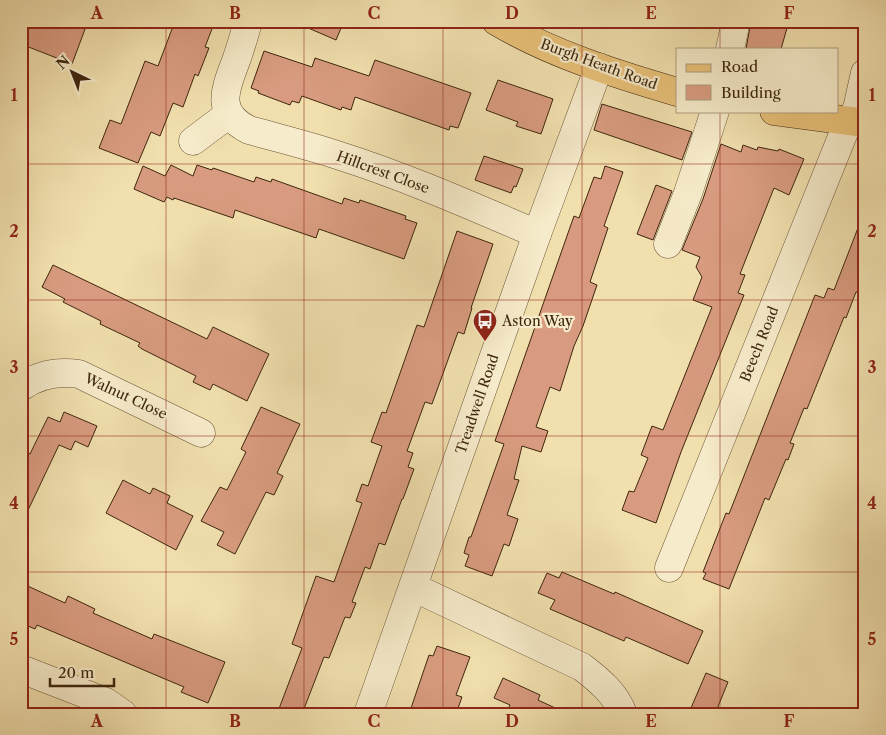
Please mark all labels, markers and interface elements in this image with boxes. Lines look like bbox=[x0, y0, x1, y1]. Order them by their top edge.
text: A bbox=[90, 3, 104, 23]
text: B bbox=[229, 3, 241, 23]
text: C bbox=[368, 3, 380, 23]
text: D bbox=[505, 3, 519, 23]
text: E bbox=[645, 3, 657, 23]
text: F bbox=[784, 3, 795, 23]
street label: Burgh Heath Road bbox=[538, 34, 660, 94]
north arrow bbox=[48, 48, 98, 98]
legend bbox=[676, 48, 838, 112]
text: N bbox=[53, 52, 74, 73]
text: Road bbox=[721, 57, 758, 76]
text: Building bbox=[721, 83, 781, 102]
text: 1 bbox=[10, 85, 18, 105]
text: 1 bbox=[868, 85, 876, 105]
street label: Hillcrest Close bbox=[334, 147, 432, 197]
text: 2 bbox=[9, 221, 19, 241]
text: 2 bbox=[867, 221, 877, 241]
street label: Beech Road bbox=[736, 303, 782, 384]
bus stop icon: Aston Way bbox=[472, 308, 498, 342]
place label: Aston Way bbox=[501, 312, 573, 330]
street label: Treadwell Road bbox=[451, 351, 503, 456]
text: 3 bbox=[9, 357, 19, 377]
text: 3 bbox=[867, 357, 877, 377]
street label: Walnut Close bbox=[81, 369, 170, 423]
text: 4 bbox=[9, 493, 19, 513]
text: 4 bbox=[867, 493, 877, 513]
text: 5 bbox=[10, 629, 19, 649]
text: 5 bbox=[868, 629, 877, 649]
scale bar bbox=[50, 655, 114, 687]
text: 20 m bbox=[58, 663, 94, 682]
text: A bbox=[90, 711, 104, 731]
text: B bbox=[229, 711, 241, 731]
text: C bbox=[368, 711, 380, 731]
text: D bbox=[505, 711, 519, 731]
text: E bbox=[645, 711, 657, 731]
text: F bbox=[784, 711, 795, 731]

